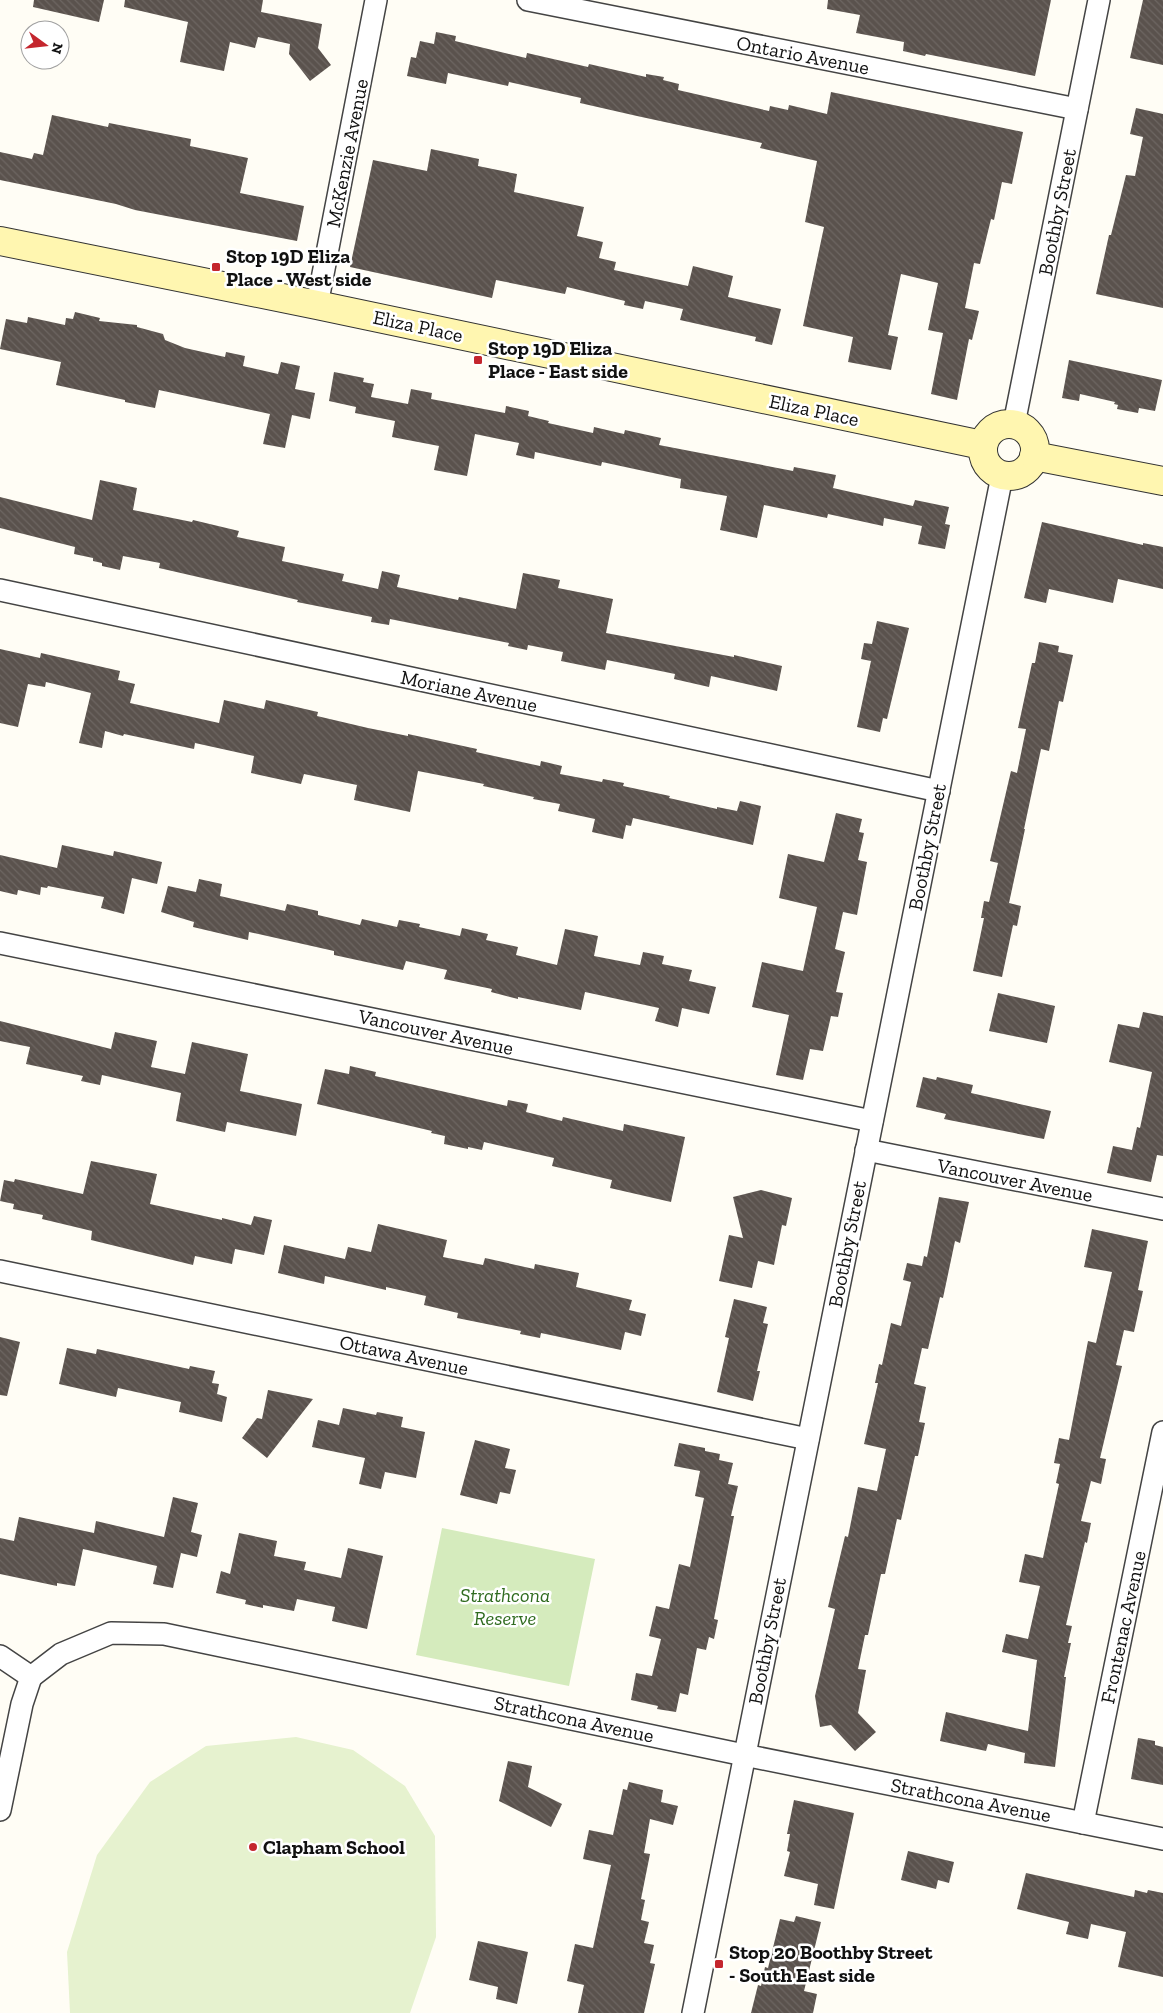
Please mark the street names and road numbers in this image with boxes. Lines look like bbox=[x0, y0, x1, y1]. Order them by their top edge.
street label: Ontario Avenue bbox=[735, 30, 871, 80]
street label: McKenzie Avenue bbox=[321, 77, 373, 229]
street label: Boothby Street bbox=[1033, 146, 1081, 277]
street label: Eliza Place bbox=[371, 305, 465, 347]
street label: Eliza Place bbox=[767, 389, 861, 431]
street label: Moriane Avenue bbox=[398, 665, 540, 717]
street label: Boothby Street bbox=[903, 781, 951, 912]
street label: Vancouver Avenue bbox=[355, 1004, 516, 1060]
street label: Vancouver Avenue bbox=[934, 1153, 1095, 1207]
street label: Boothby Street bbox=[823, 1178, 871, 1309]
street label: Ottawa Avenue bbox=[337, 1330, 471, 1380]
street label: Frontenac Avenue bbox=[1095, 1548, 1151, 1706]
street label: Boothby Street bbox=[743, 1575, 791, 1706]
street label: Strathcona Avenue bbox=[492, 1690, 656, 1748]
street label: Strathcona Avenue bbox=[889, 1773, 1053, 1827]

